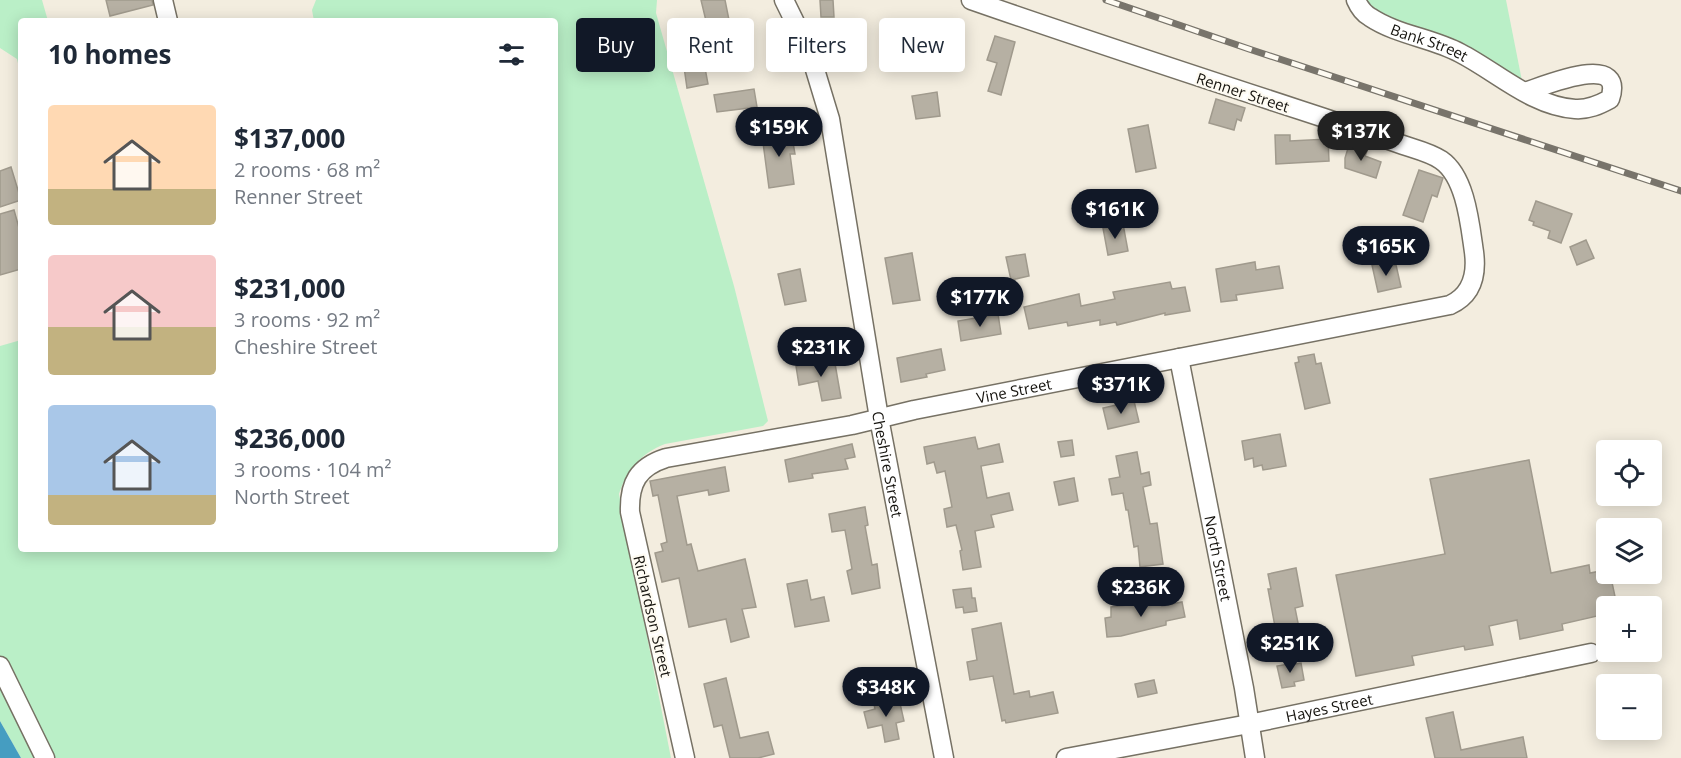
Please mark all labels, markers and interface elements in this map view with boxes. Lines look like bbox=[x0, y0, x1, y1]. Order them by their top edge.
chip: Buy bbox=[576, 18, 655, 72]
chip: Rent bbox=[667, 18, 754, 72]
chip: Filters bbox=[766, 18, 867, 72]
chip: New bbox=[879, 18, 965, 72]
street label: Bank Street bbox=[1388, 19, 1472, 65]
text: 10 homes bbox=[48, 36, 172, 72]
icon: filters bbox=[495, 38, 528, 71]
street label: Renner Street bbox=[1194, 68, 1292, 116]
pin: $159K bbox=[737, 107, 821, 158]
pin: $137K bbox=[1319, 111, 1403, 162]
text: $159K bbox=[749, 113, 809, 140]
text: $137K bbox=[1331, 117, 1391, 144]
text: $137,000 bbox=[234, 120, 345, 156]
icon: home bbox=[96, 129, 168, 201]
text: 2 rooms · 68 m² bbox=[234, 156, 380, 183]
text: Renner Street bbox=[234, 183, 363, 210]
pin: $161K bbox=[1073, 189, 1157, 240]
text: $161K bbox=[1085, 195, 1145, 222]
pin: $165K bbox=[1344, 226, 1428, 277]
text: $165K bbox=[1356, 232, 1416, 259]
text: $231,000 bbox=[234, 270, 345, 306]
pin: $177K bbox=[938, 277, 1022, 328]
icon: home bbox=[96, 279, 168, 351]
text: $177K bbox=[950, 283, 1010, 310]
text: 3 rooms · 92 m² bbox=[234, 306, 380, 333]
pin: $231K bbox=[779, 327, 863, 378]
text: Cheshire Street bbox=[234, 333, 377, 360]
text: $231K bbox=[791, 333, 851, 360]
pin: $371K bbox=[1079, 364, 1163, 415]
text: $371K bbox=[1091, 370, 1151, 397]
street label: Vine Street bbox=[975, 373, 1053, 408]
street label: Cheshire Street bbox=[868, 410, 908, 519]
text: $236,000 bbox=[234, 420, 345, 456]
icon: home bbox=[96, 429, 168, 501]
map controls bbox=[1596, 440, 1662, 740]
button: locate bbox=[1596, 440, 1662, 506]
text: 3 rooms · 104 m² bbox=[234, 456, 392, 483]
text: North Street bbox=[234, 483, 350, 510]
street label: North Street bbox=[1200, 514, 1237, 603]
button: layers bbox=[1596, 518, 1662, 584]
street label: Richardson Street bbox=[629, 553, 677, 679]
pin: $236K bbox=[1099, 567, 1183, 618]
text: $236K bbox=[1111, 573, 1171, 600]
button: + bbox=[1596, 596, 1662, 662]
pin: $251K bbox=[1248, 623, 1332, 674]
text: $251K bbox=[1260, 629, 1320, 656]
pin: $348K bbox=[844, 667, 928, 718]
text: $348K bbox=[856, 673, 916, 700]
button: − bbox=[1596, 674, 1662, 740]
street label: Hayes Street bbox=[1284, 689, 1374, 726]

